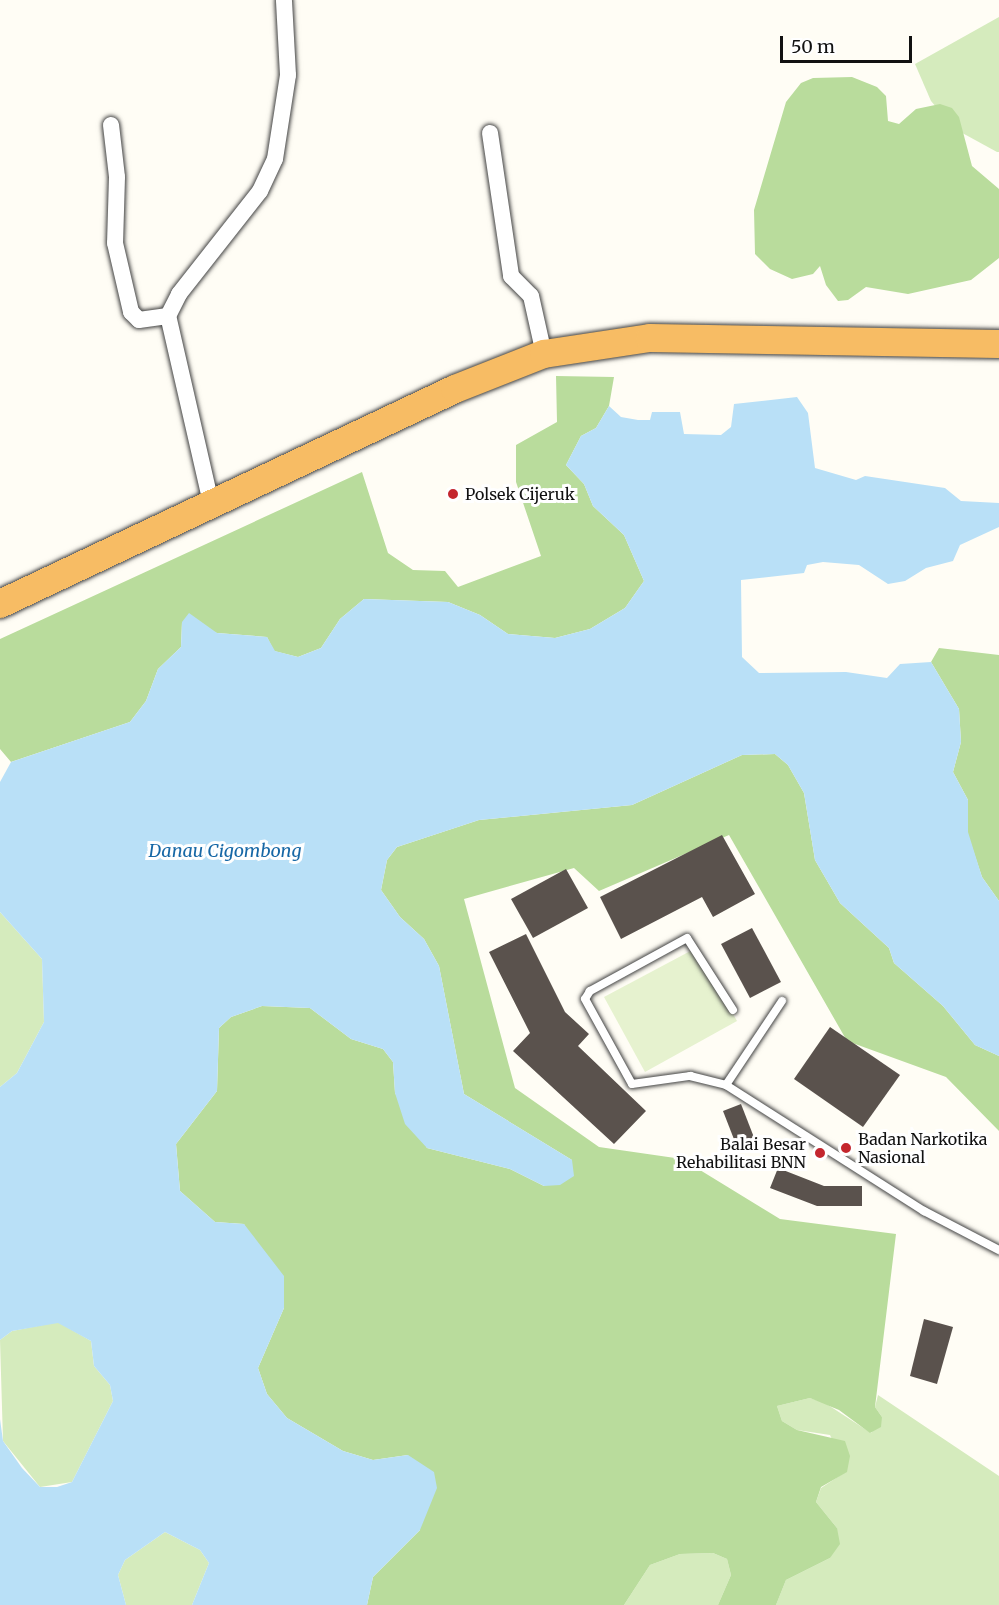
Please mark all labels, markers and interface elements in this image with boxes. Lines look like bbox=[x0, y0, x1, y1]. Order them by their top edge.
scale bar bbox=[783, 24, 915, 62]
text: 50 m bbox=[791, 35, 835, 58]
place label: Polsek Cijeruk bbox=[465, 484, 575, 504]
marker: Polsek Cijeruk bbox=[446, 487, 460, 501]
water label: Danau Cigombong bbox=[149, 840, 301, 862]
place label: Badan Narkotika Nasional bbox=[858, 1129, 987, 1167]
place label: Balai Besar Rehabilitasi BNN bbox=[676, 1134, 806, 1172]
marker: Badan Narkotika Nasional bbox=[839, 1141, 853, 1155]
marker: Balai Besar Rehabilitasi BNN bbox=[811, 1144, 829, 1162]

